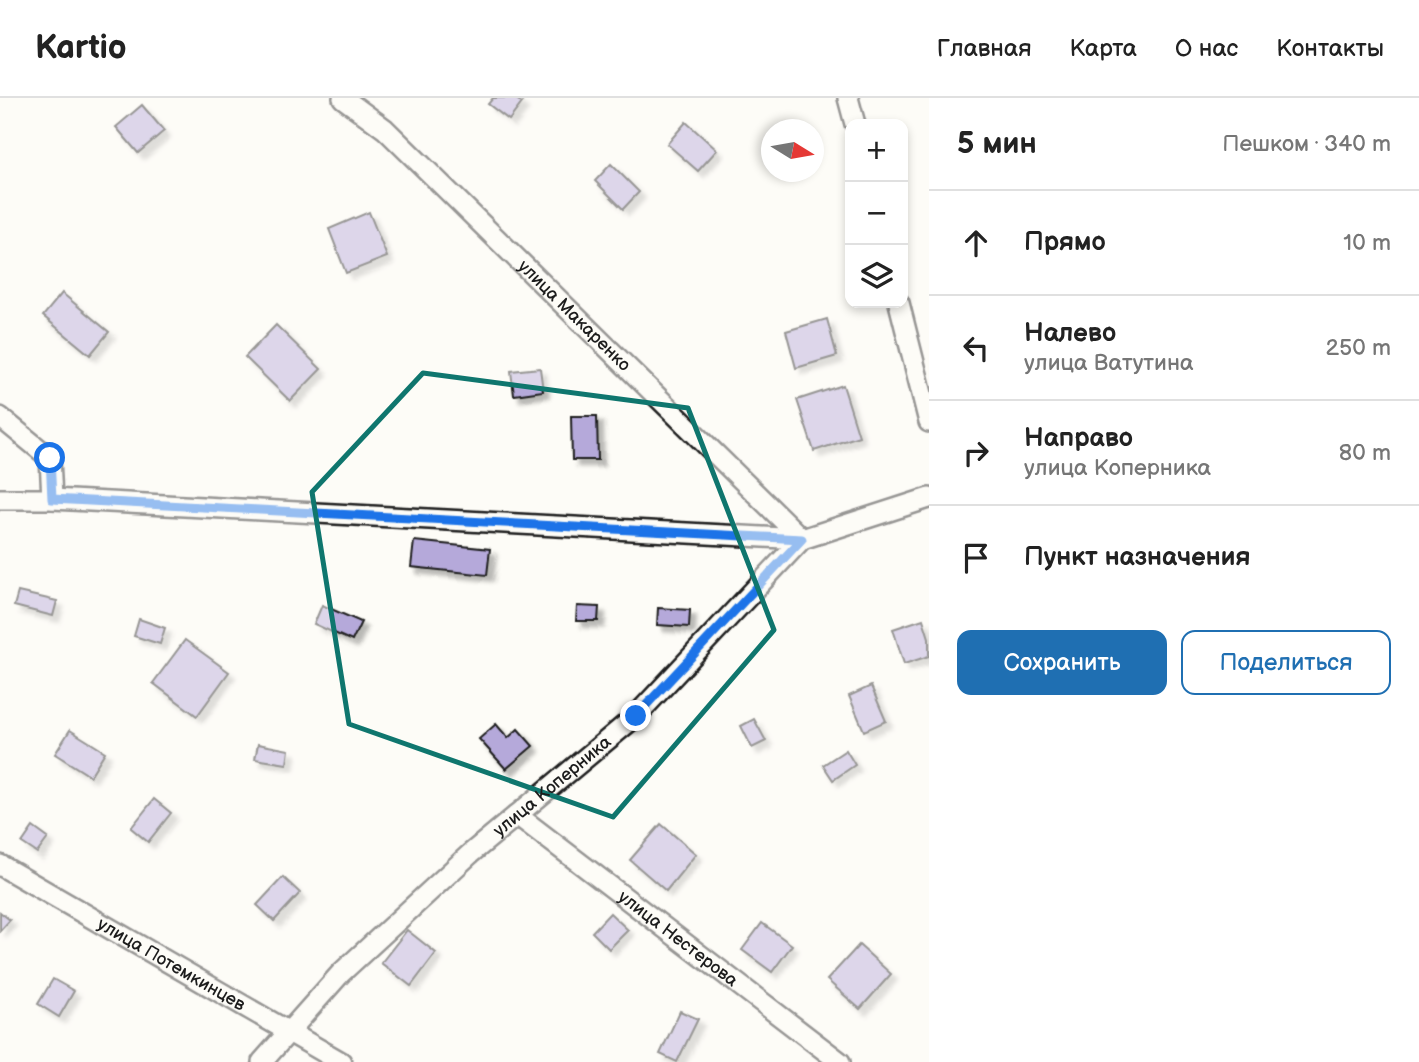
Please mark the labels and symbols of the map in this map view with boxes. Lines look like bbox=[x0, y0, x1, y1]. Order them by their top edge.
north arrow bbox=[761, 119, 824, 182]
street label: улица Макаренко bbox=[514, 255, 635, 375]
route start bbox=[34, 442, 65, 473]
route end bbox=[620, 700, 651, 731]
street label: улица Коперника bbox=[489, 731, 615, 841]
street label: улица Нестерова bbox=[614, 886, 743, 991]
street label: улица Потемкинцев bbox=[94, 913, 250, 1015]

